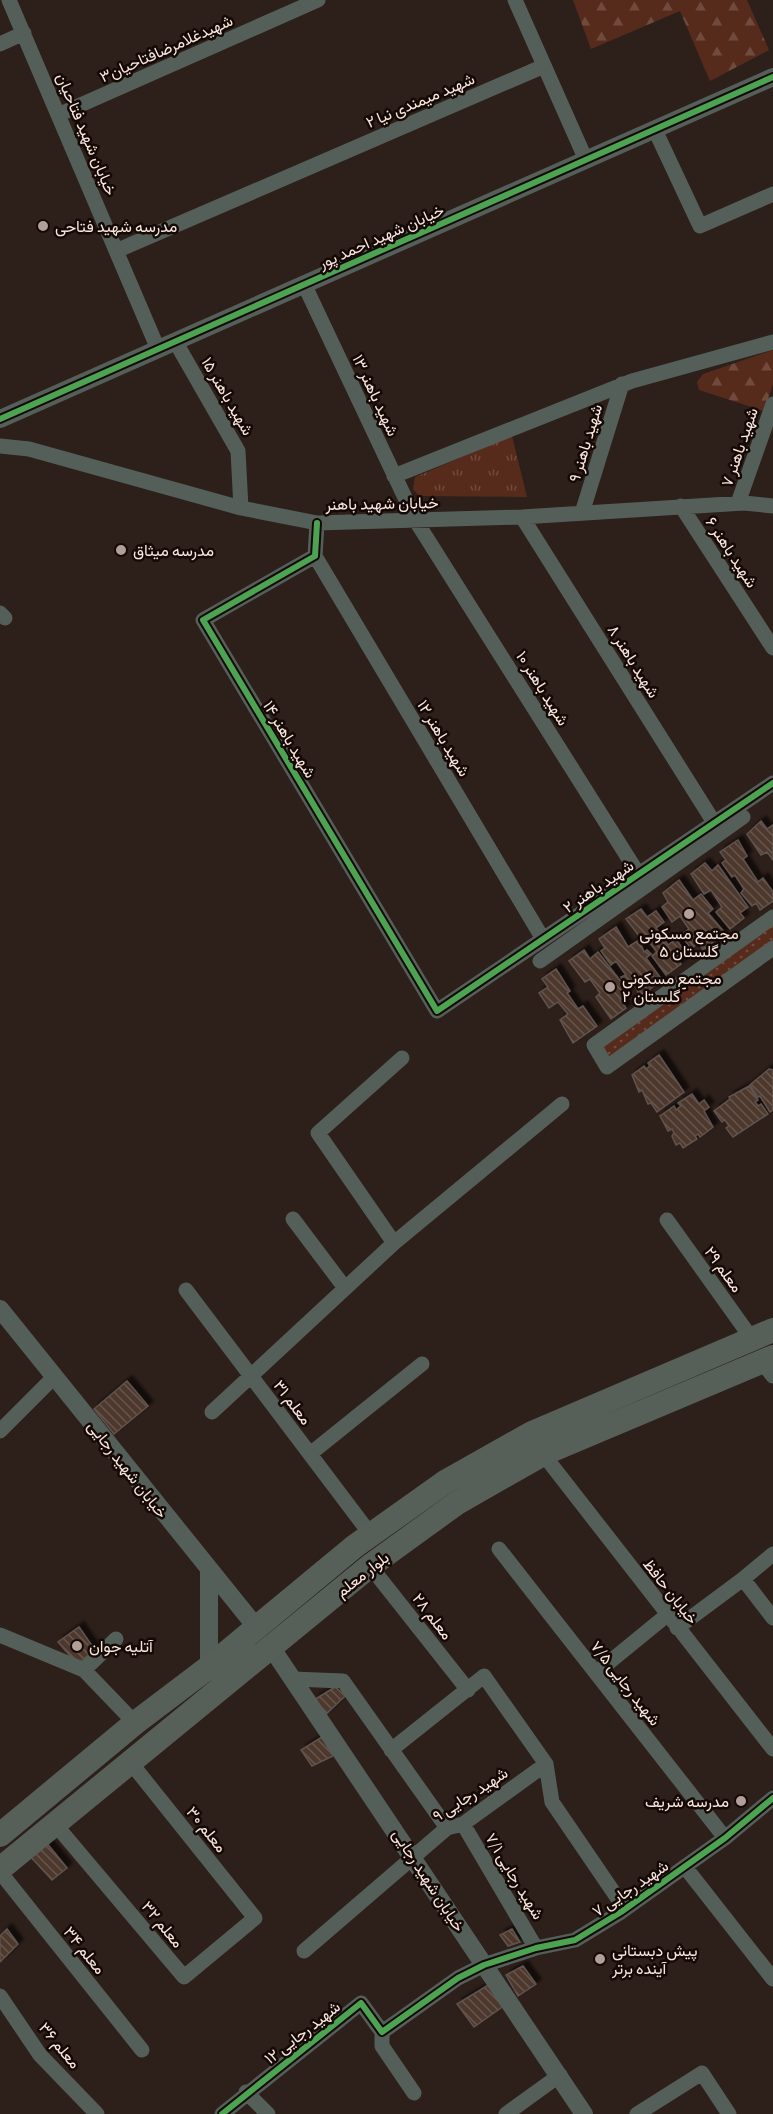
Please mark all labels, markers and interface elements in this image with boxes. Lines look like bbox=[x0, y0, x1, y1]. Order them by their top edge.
street label: شهیدغلامرضافتاحیان۳ bbox=[96, 10, 236, 88]
street label: شهید میمندی نیا ۲ bbox=[363, 68, 478, 134]
street label: خیابان شهید فتاحیان bbox=[50, 70, 122, 199]
street label: خیابان شهید احمد پور bbox=[314, 199, 448, 275]
place label: مدرسه شهید فتاحی bbox=[55, 216, 177, 238]
marker: مدرسه شهید فتاحی bbox=[36, 219, 50, 233]
street label: شهید باهنر ۱۳ bbox=[347, 351, 404, 440]
street label: شهید باهنر ۱۵ bbox=[196, 353, 258, 440]
street label: شهید باهنر ۹ bbox=[564, 402, 608, 485]
street label: شهید باهنر ۷ bbox=[716, 405, 764, 490]
street label: خیابان شهید باهنر bbox=[324, 492, 439, 516]
street label: شهید باهنر ۶ bbox=[700, 513, 762, 592]
place label: مدرسه میثاق bbox=[133, 540, 214, 562]
marker: مدرسه میثاق bbox=[114, 543, 128, 557]
street label: شهید باهنر ۸ bbox=[602, 621, 664, 702]
street label: شهید باهنر ۱۰ bbox=[510, 647, 574, 730]
street label: شهید باهنر ۱۲ bbox=[412, 696, 475, 781]
street label: شهید باهنر ۱۴ bbox=[257, 697, 321, 782]
street label: شهید باهنر ۲ bbox=[559, 855, 638, 919]
marker: مجتمع مسکونی گلستان ۵ bbox=[682, 907, 696, 921]
place label: مجتمع مسکونی گلستان ۵ bbox=[639, 923, 739, 963]
place label: مجتمع مسکونی گلستان ۲ bbox=[622, 968, 721, 1008]
marker: مجتمع مسکونی گلستان ۲ bbox=[603, 980, 617, 994]
street label: معلم ۲۹ bbox=[699, 1242, 747, 1297]
street label: معلم ۳۱ bbox=[268, 1376, 316, 1430]
street label: خیابان شهید رجایی bbox=[82, 1416, 173, 1523]
street label: بلوار معلم bbox=[331, 1547, 394, 1603]
street label: خیابان حافظ bbox=[638, 1554, 703, 1629]
street label: معلم ۲۸ bbox=[407, 1589, 457, 1645]
place label: آتلیه جوان bbox=[89, 1636, 154, 1658]
street label: شهید رجایی ۷/۵ bbox=[585, 1636, 665, 1731]
marker: آتلیه جوان bbox=[70, 1639, 84, 1653]
street label: شهید رجایی ۹ bbox=[429, 1762, 512, 1827]
place label: مدرسه شریف bbox=[645, 1791, 729, 1813]
marker: مدرسه شریف bbox=[734, 1794, 748, 1808]
street label: معلم ۳۰ bbox=[181, 1802, 232, 1857]
street label: خیابان شهید رجایی bbox=[387, 1825, 470, 1936]
street label: شهید رجایی ۷/۱ bbox=[480, 1829, 549, 1924]
street label: شهید رجایی ۷ bbox=[588, 1855, 673, 1922]
street label: معلم ۳۲ bbox=[136, 1896, 188, 1953]
street label: معلم ۳۴ bbox=[58, 1922, 110, 1979]
place label: پیش دبستانی آینده برتر bbox=[611, 1940, 697, 1980]
marker: پیش دبستانی آینده برتر bbox=[593, 1952, 607, 1966]
street label: شهید رجایی ۱۲ bbox=[260, 1996, 345, 2069]
street label: معلم ۳۶ bbox=[33, 2018, 85, 2074]

